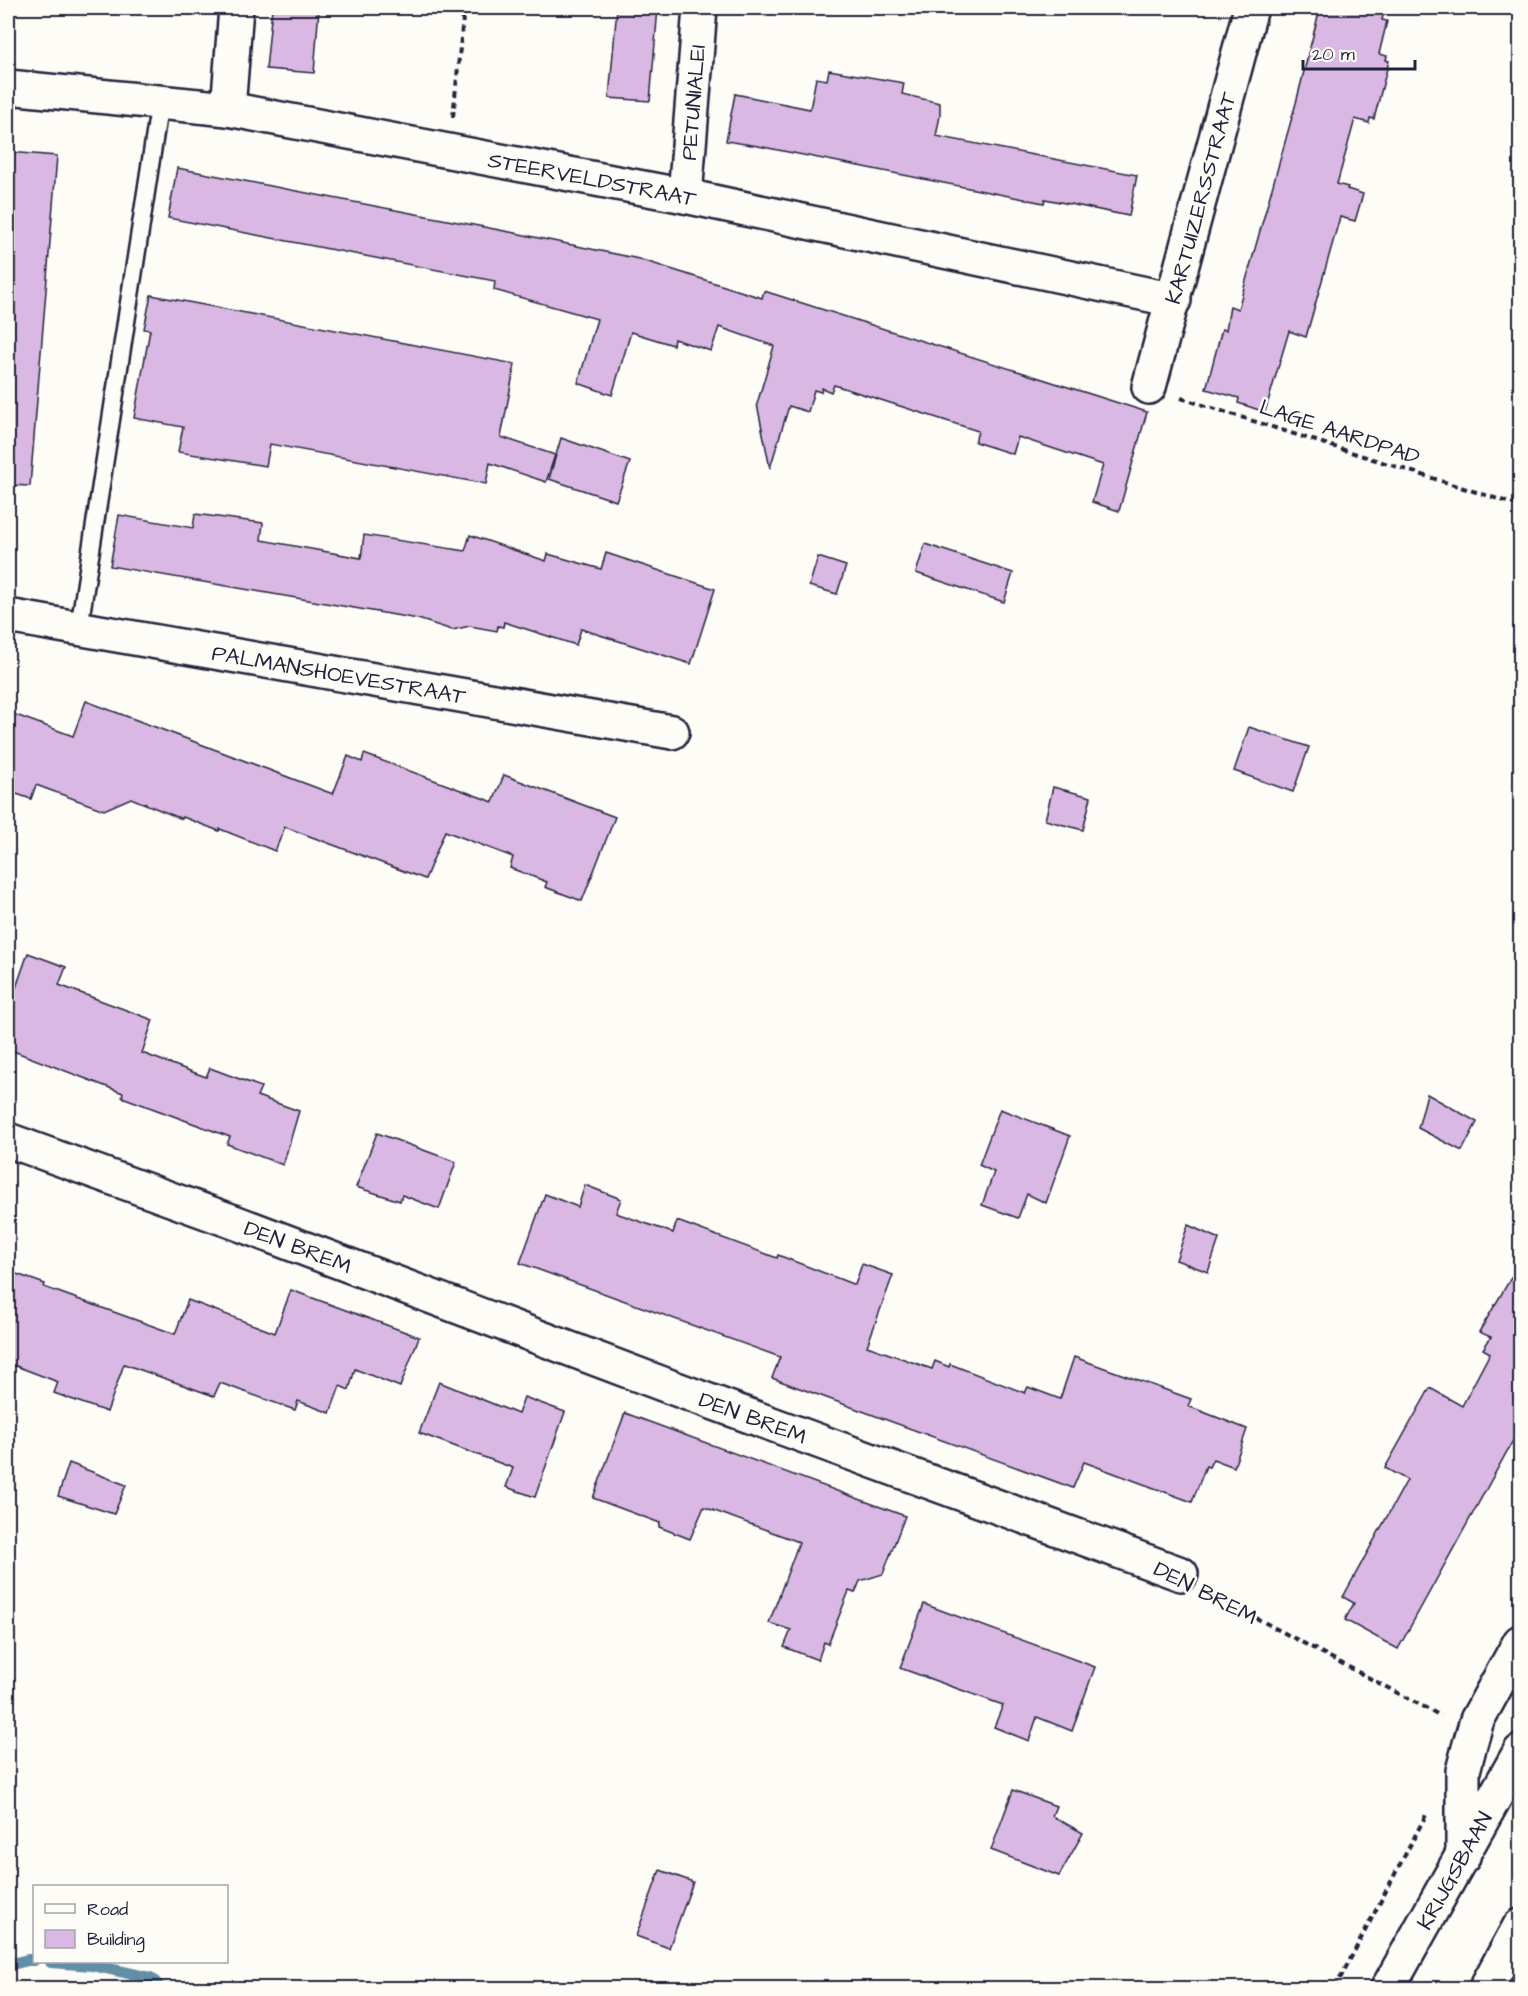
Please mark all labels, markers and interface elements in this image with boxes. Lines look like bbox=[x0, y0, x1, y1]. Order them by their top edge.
scale bar bbox=[1303, 33, 1416, 71]
text: 20 m bbox=[1312, 42, 1355, 67]
street label: PETUNIALEI bbox=[674, 43, 714, 161]
street label: KARTUIZERSSTRAAT bbox=[1158, 89, 1245, 307]
street label: STEERVELDSTRAAT bbox=[485, 145, 699, 215]
street label: LAGE AARDPAD bbox=[1255, 392, 1424, 473]
street label: PALMANSHOEVESTRAAT bbox=[209, 638, 468, 713]
street label: DEN BREM bbox=[240, 1213, 356, 1282]
street label: DEN BREM bbox=[694, 1385, 811, 1452]
street label: DEN BREM bbox=[1148, 1554, 1262, 1633]
street label: KRIJGSBAAN bbox=[1410, 1806, 1501, 1936]
legend bbox=[33, 1885, 228, 1963]
text: Road bbox=[87, 1897, 128, 1922]
text: Building bbox=[87, 1927, 145, 1953]

